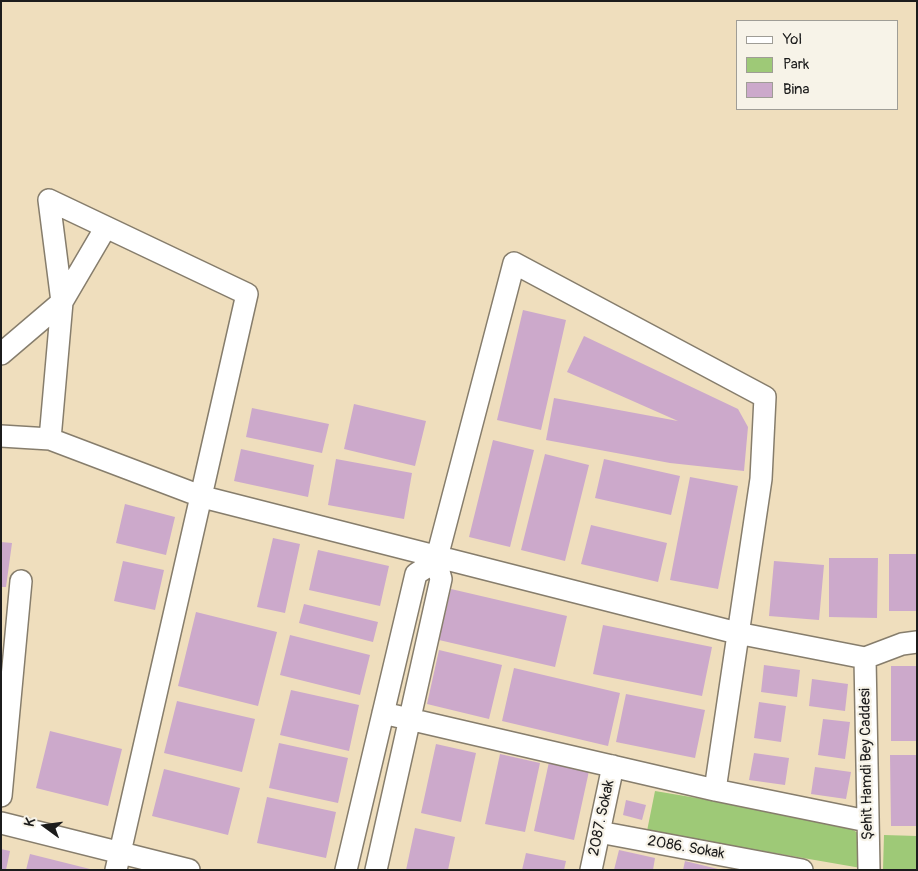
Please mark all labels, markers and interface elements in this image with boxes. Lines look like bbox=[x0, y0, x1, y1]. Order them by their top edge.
legend bbox=[736, 20, 898, 110]
text: Yol bbox=[783, 30, 802, 49]
text: Park bbox=[783, 55, 809, 74]
text: Bina bbox=[783, 80, 809, 99]
street label: Şehit Hamdi Bey Caddesi bbox=[857, 688, 877, 840]
street label: 2087. Sokak bbox=[585, 778, 619, 858]
north arrow bbox=[20, 801, 70, 851]
text: K bbox=[21, 816, 39, 828]
street label: 2086. Sokak bbox=[646, 832, 726, 864]

